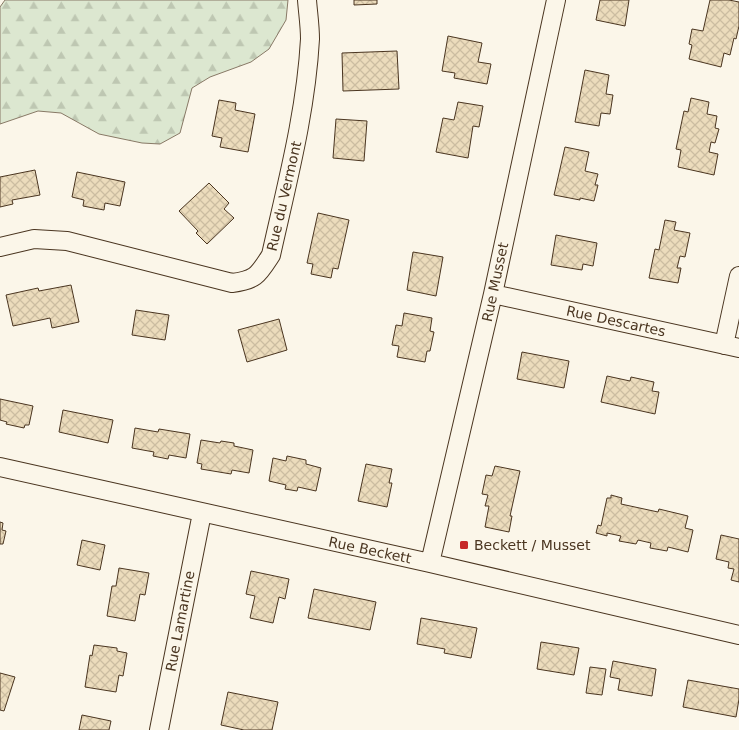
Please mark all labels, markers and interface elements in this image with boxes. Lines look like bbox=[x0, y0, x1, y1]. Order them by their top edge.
street label: Rue du Vermont bbox=[264, 139, 305, 253]
street label: Rue Musset bbox=[479, 240, 511, 323]
street label: Rue Descartes bbox=[565, 303, 667, 339]
street label: Rue Beckett bbox=[327, 533, 413, 567]
place label: Beckett / Musset bbox=[474, 537, 591, 553]
marker: Beckett / Musset bbox=[458, 539, 470, 551]
street label: Rue Lamartine bbox=[162, 569, 198, 673]

